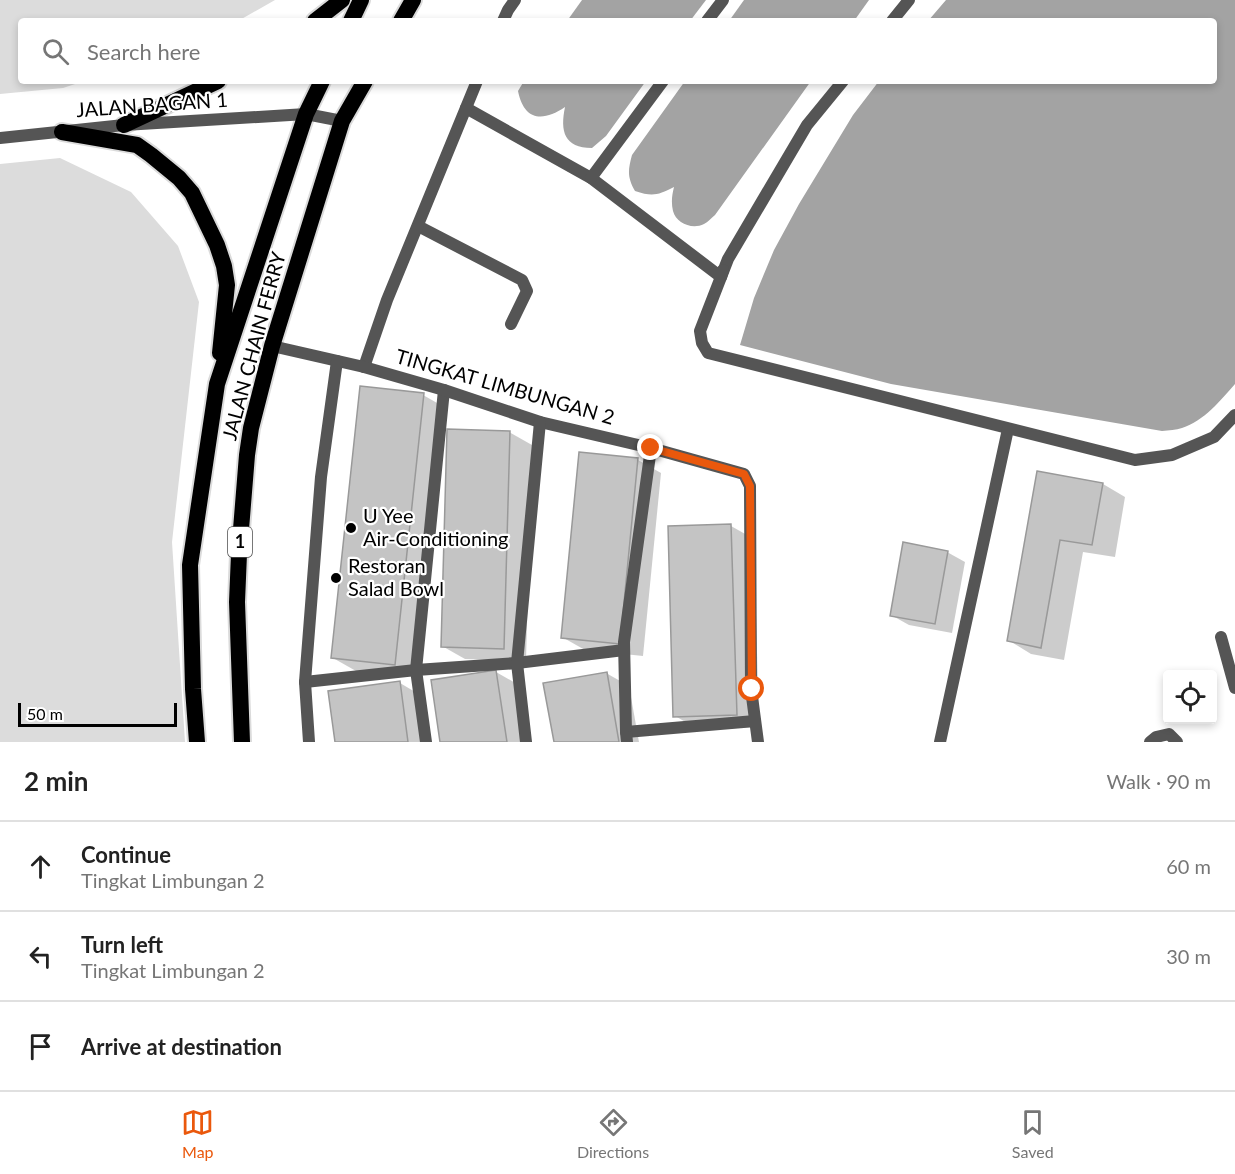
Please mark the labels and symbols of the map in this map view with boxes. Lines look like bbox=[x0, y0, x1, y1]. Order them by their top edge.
street label: JALAN BAGAN 1 bbox=[75, 87, 229, 121]
street label: JALAN CHAIN FERRY bbox=[216, 248, 290, 443]
street label: TINGKAT LIMBUNGAN 2 bbox=[393, 343, 617, 429]
route end bbox=[637, 434, 663, 460]
place label: U Yee Air-Conditioning bbox=[363, 503, 508, 550]
marker: U Yee Air-Conditioning bbox=[344, 521, 358, 535]
road number: 1 bbox=[228, 527, 252, 557]
place label: Restoran Salad Bowl bbox=[348, 553, 444, 600]
marker: Restoran Salad Bowl bbox=[329, 571, 343, 585]
route start bbox=[738, 675, 764, 701]
scale bar bbox=[18, 700, 177, 728]

